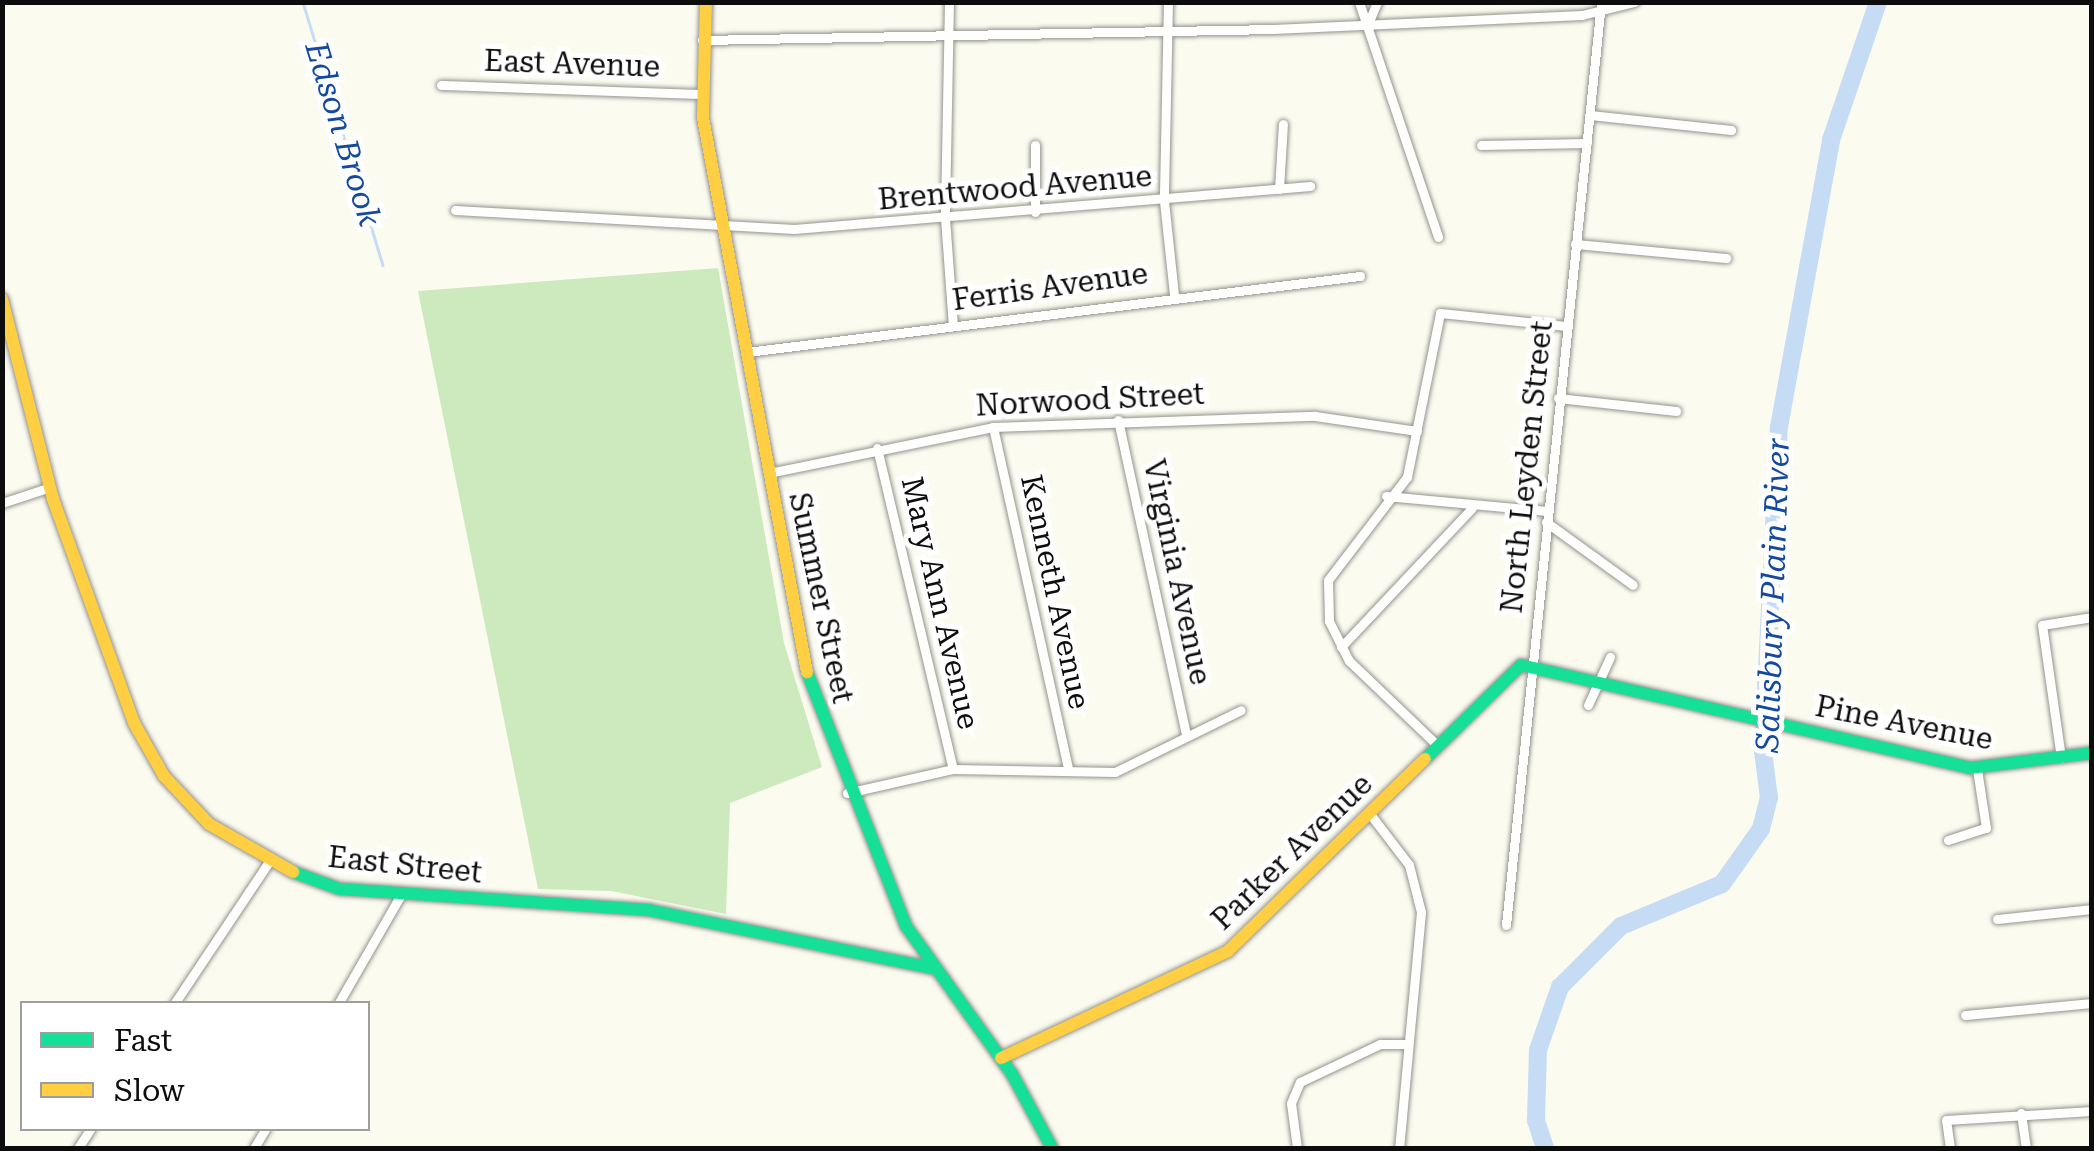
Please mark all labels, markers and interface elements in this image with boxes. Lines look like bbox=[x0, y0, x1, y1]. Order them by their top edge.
water label: Edson Brook bbox=[297, 37, 389, 231]
street label: East Avenue bbox=[483, 43, 661, 85]
street label: Brentwood Avenue bbox=[877, 158, 1153, 218]
street label: Ferris Avenue bbox=[950, 255, 1150, 319]
street label: North Leyden Street bbox=[1494, 319, 1560, 615]
street label: Norwood Street bbox=[975, 376, 1205, 424]
water label: Salisbury Plain River bbox=[1748, 437, 1798, 753]
street label: Virginia Avenue bbox=[1136, 456, 1218, 688]
street label: Kenneth Avenue bbox=[1013, 472, 1097, 712]
street label: Mary Ann Avenue bbox=[893, 473, 987, 733]
street label: Summer Street bbox=[781, 489, 861, 707]
street label: Pine Avenue bbox=[1812, 688, 1996, 758]
street label: Parker Avenue bbox=[1204, 766, 1380, 938]
street label: East Street bbox=[326, 839, 484, 891]
legend bbox=[20, 1001, 370, 1131]
text: Fast bbox=[114, 1023, 172, 1058]
text: Slow bbox=[114, 1073, 185, 1108]

